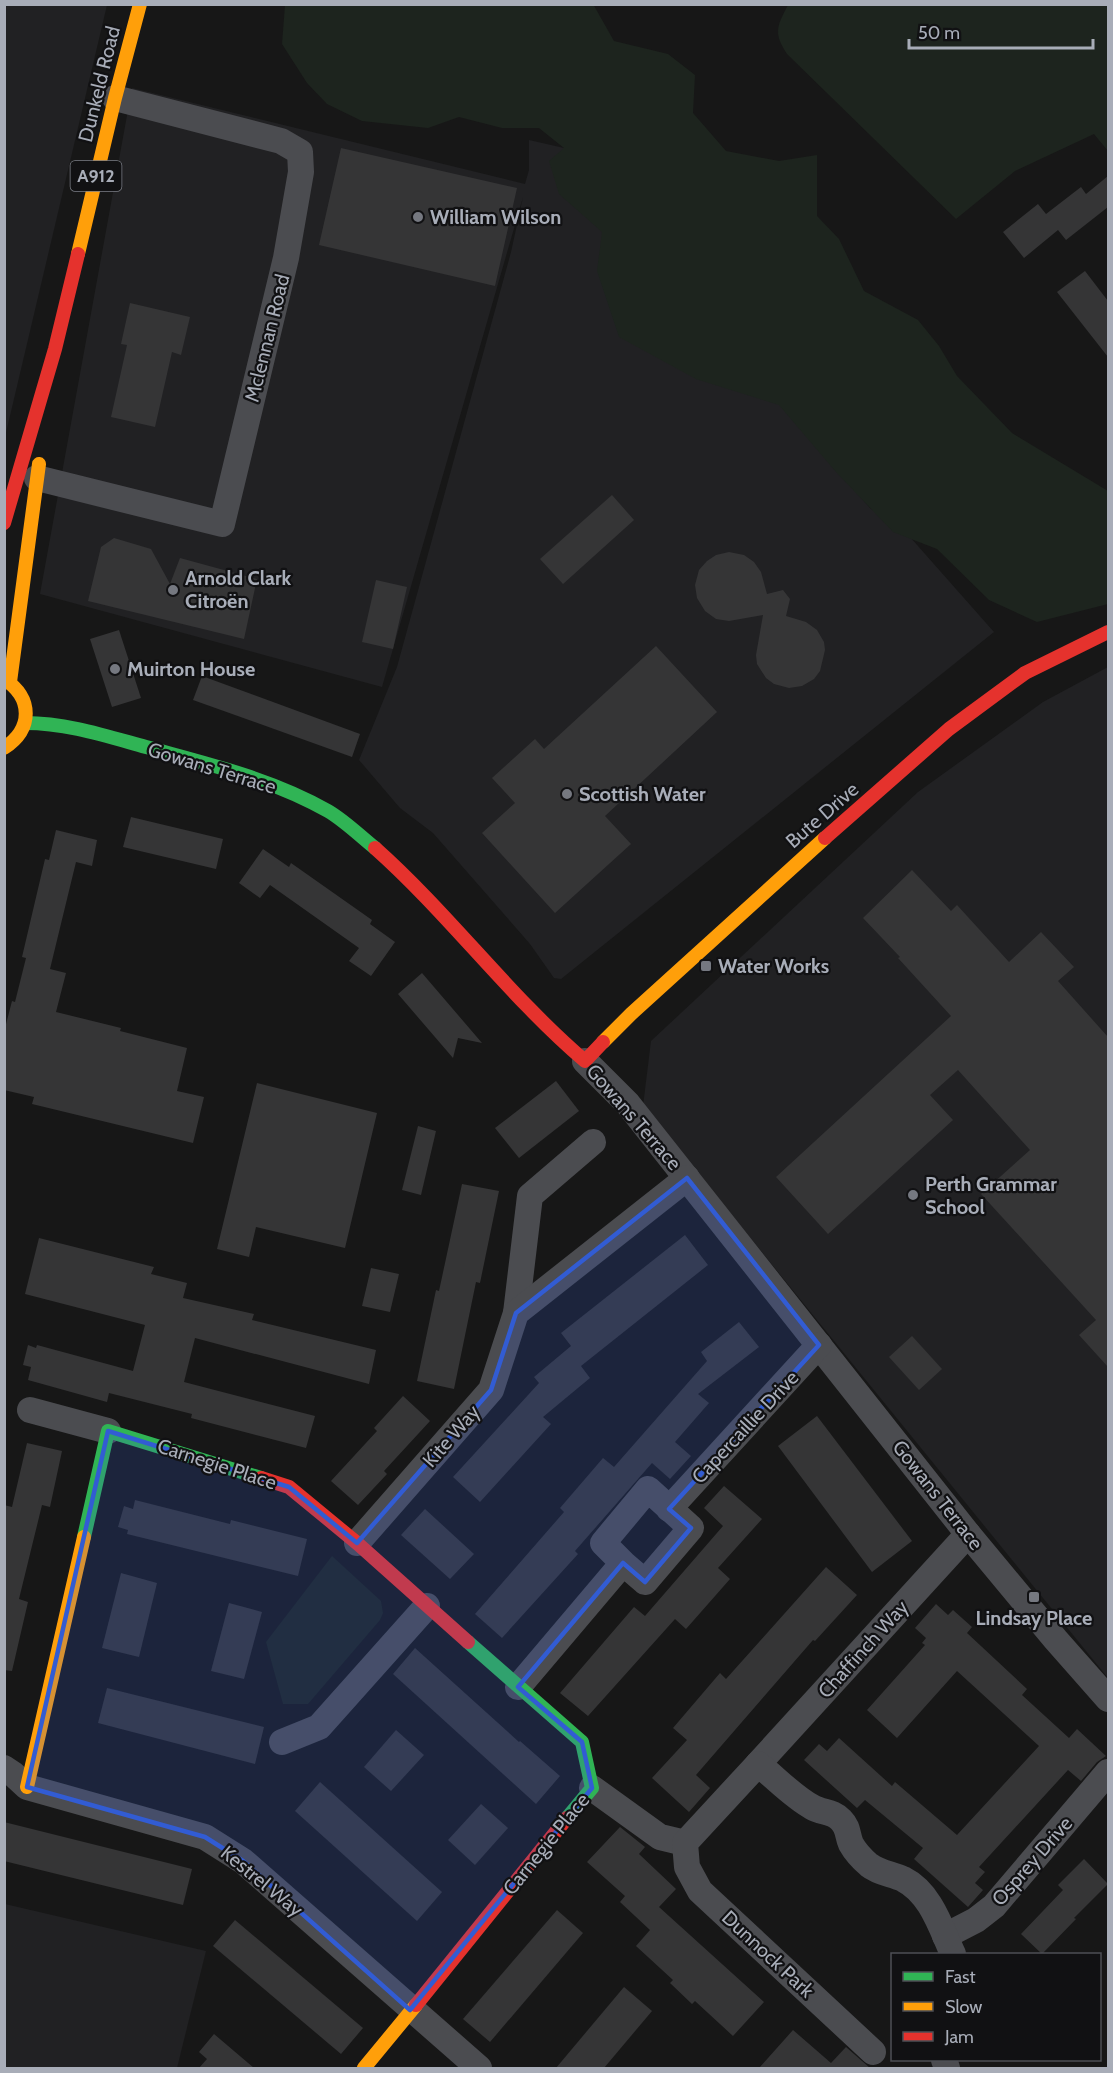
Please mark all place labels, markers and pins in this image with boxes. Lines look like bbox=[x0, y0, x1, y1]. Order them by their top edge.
place label: William Wilson bbox=[430, 205, 561, 229]
marker: William Wilson bbox=[411, 210, 425, 224]
place label: Arnold Clark Citroën bbox=[185, 566, 292, 613]
marker: Arnold Clark Citroën bbox=[166, 583, 180, 597]
place label: Muirton House bbox=[127, 657, 255, 681]
marker: Muirton House bbox=[108, 662, 122, 676]
place label: Scottish Water bbox=[579, 782, 706, 806]
marker: Scottish Water bbox=[560, 787, 574, 801]
place label: Water Works bbox=[718, 954, 829, 978]
marker: Water Works bbox=[699, 959, 713, 973]
place label: Perth Grammar School bbox=[925, 1172, 1057, 1219]
marker: Perth Grammar School bbox=[906, 1188, 920, 1202]
marker: Lindsay Place bbox=[1027, 1590, 1041, 1604]
place label: Lindsay Place bbox=[976, 1606, 1092, 1630]

